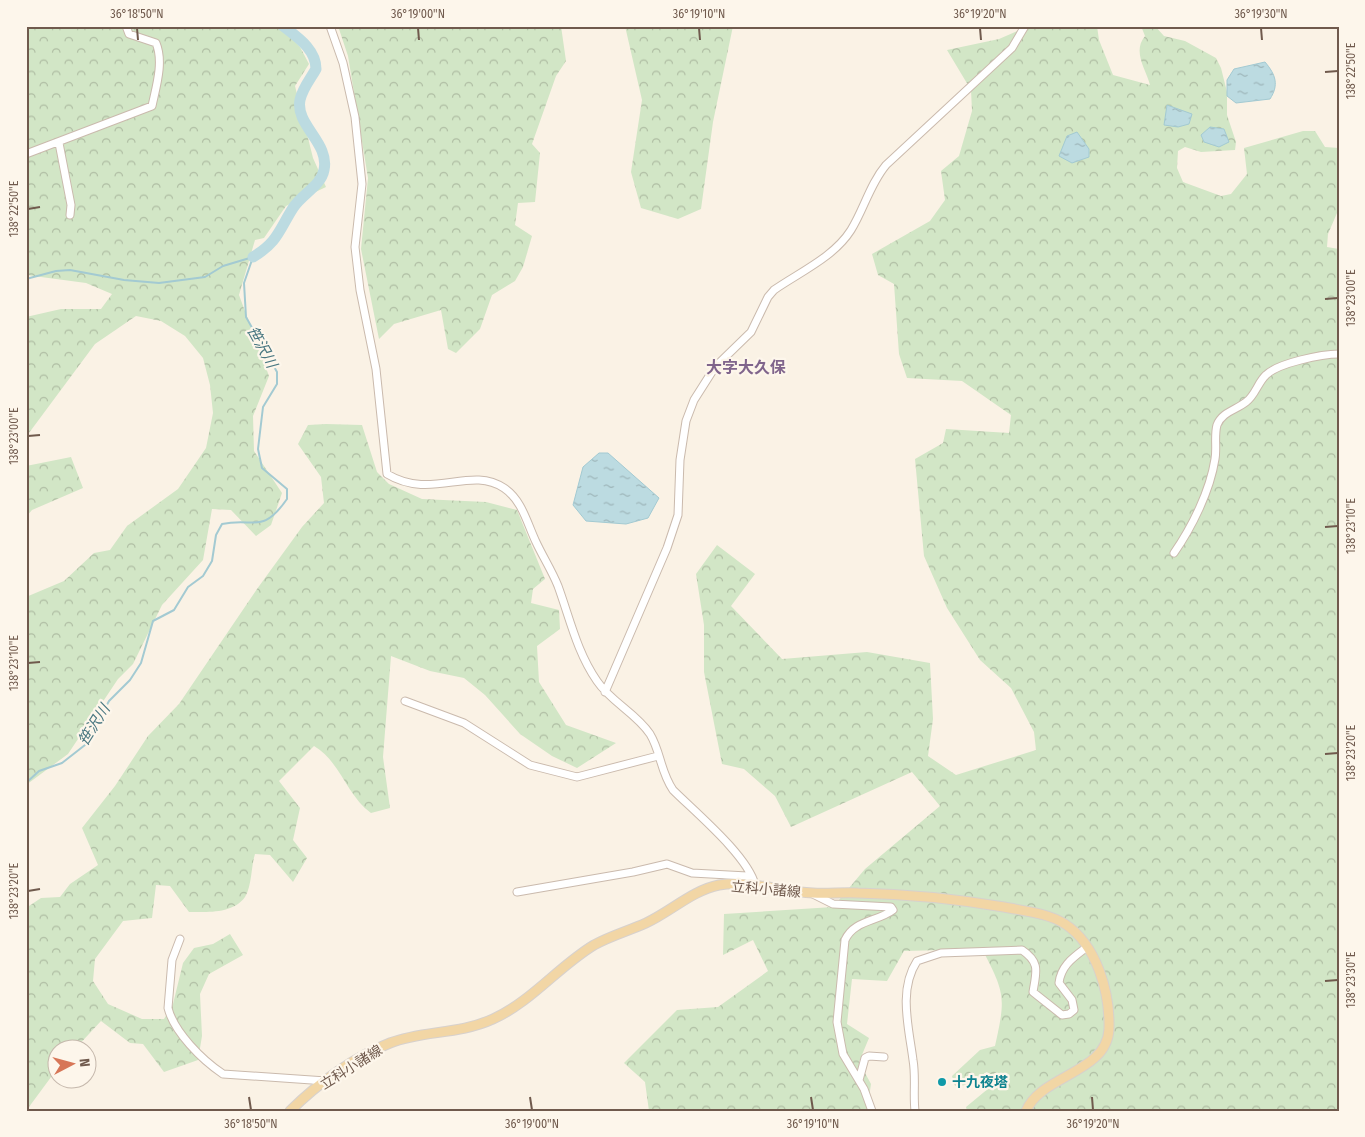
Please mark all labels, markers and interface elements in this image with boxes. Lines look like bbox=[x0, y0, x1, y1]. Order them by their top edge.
text: 36°18'50"N bbox=[110, 7, 164, 21]
text: 36°19'00"N bbox=[391, 7, 445, 21]
text: 36°19'10"N bbox=[673, 7, 725, 21]
text: 36°19'20"N bbox=[953, 7, 1007, 21]
text: 36°19'30"N bbox=[1234, 7, 1288, 21]
text: 138°22'50"E bbox=[1344, 42, 1358, 99]
text: 138°22'50"E bbox=[7, 180, 21, 237]
text: 138°23'00"E bbox=[1344, 269, 1358, 327]
water label: 笹沢川 bbox=[243, 323, 282, 373]
district label: 大字大久保 bbox=[706, 358, 786, 377]
text: 138°23'00"E bbox=[7, 407, 21, 465]
text: 138°23'10"E bbox=[1344, 498, 1358, 554]
text: 138°23'10"E bbox=[7, 635, 21, 691]
water label: 笹沢川 bbox=[74, 699, 115, 749]
text: 138°23'20"E bbox=[1344, 724, 1358, 781]
text: 138°23'20"E bbox=[7, 862, 21, 919]
street label: 立科小諸線 bbox=[730, 878, 802, 901]
text: 138°23'30"E bbox=[1344, 951, 1358, 1008]
north arrow bbox=[48, 1040, 98, 1090]
street label: 立科小諸線 bbox=[317, 1042, 385, 1093]
text: N bbox=[76, 1058, 93, 1068]
place label: 十九夜塔 bbox=[952, 1074, 1008, 1091]
marker: 十九夜塔 bbox=[936, 1076, 948, 1088]
text: 36°18'50"N bbox=[224, 1117, 278, 1131]
text: 36°19'00"N bbox=[505, 1117, 559, 1131]
text: 36°19'10"N bbox=[787, 1117, 839, 1131]
text: 36°19'20"N bbox=[1066, 1117, 1120, 1131]

